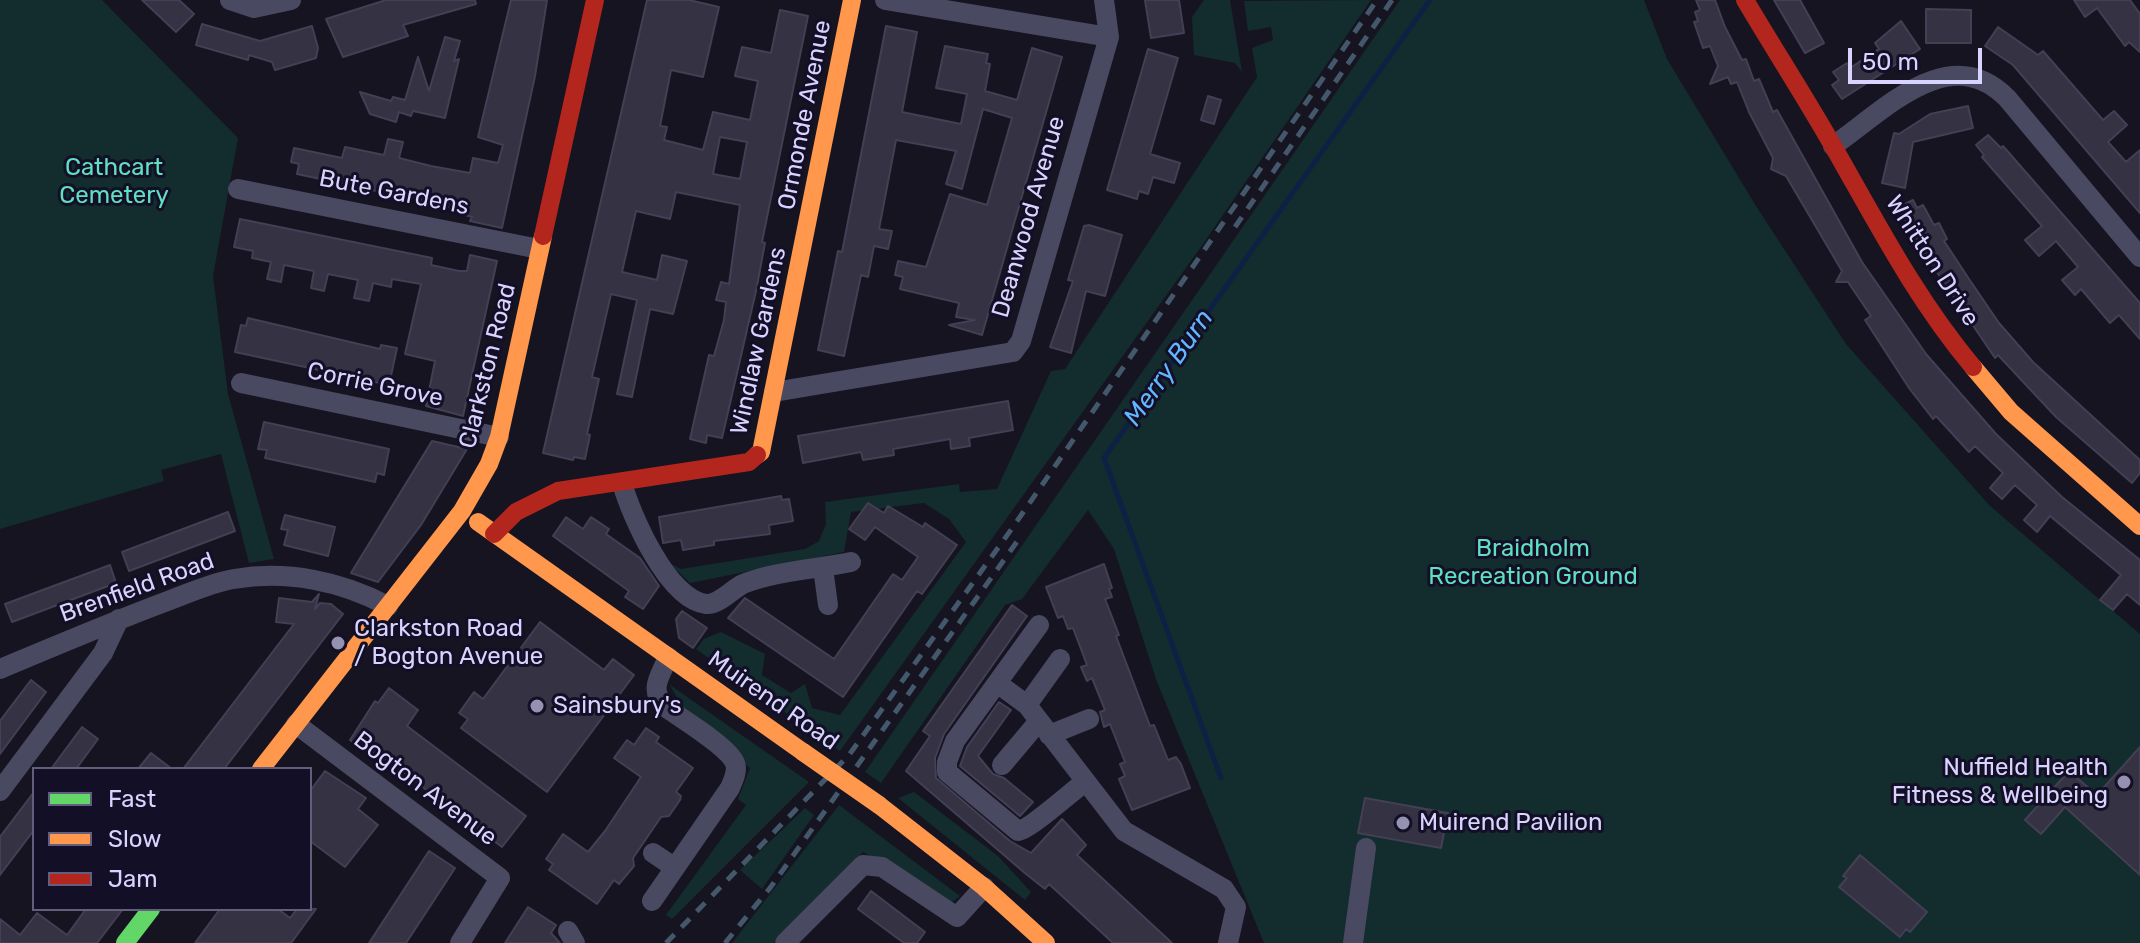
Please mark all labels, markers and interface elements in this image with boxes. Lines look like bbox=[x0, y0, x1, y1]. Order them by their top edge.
street label: Ormonde Avenue bbox=[772, 18, 838, 212]
scale bar bbox=[1852, 32, 1986, 82]
text: 50 m bbox=[1862, 48, 1919, 76]
street label: Deanwood Avenue bbox=[986, 113, 1072, 321]
park label: Cathcart Cemetery bbox=[59, 154, 169, 210]
street label: Bute Gardens bbox=[317, 164, 471, 222]
street label: Whitton Drive bbox=[1879, 190, 1985, 332]
street label: Windlaw Gardens bbox=[725, 245, 793, 437]
street label: Clarkston Road bbox=[454, 281, 522, 451]
water label: Merry Burn bbox=[1118, 304, 1220, 432]
street label: Corrie Grove bbox=[305, 357, 445, 413]
park label: Braidholm Recreation Ground bbox=[1428, 535, 1638, 591]
street label: Brenfield Road bbox=[56, 547, 218, 629]
place label: Clarkston Road / Bogton Avenue bbox=[354, 615, 543, 671]
marker: Clarkston Road / Bogton Avenue bbox=[329, 634, 347, 652]
street label: Muirend Road bbox=[702, 645, 844, 757]
place label: Sainsbury's bbox=[553, 692, 682, 720]
marker: Sainsbury's bbox=[528, 697, 546, 715]
street label: Bogton Avenue bbox=[348, 726, 502, 852]
place label: Nuffield Health Fitness & Wellbeing bbox=[1892, 754, 2108, 810]
legend bbox=[32, 767, 312, 911]
marker: Nuffield Health Fitness & Wellbeing bbox=[2115, 773, 2133, 791]
text: Fast bbox=[108, 785, 156, 813]
place label: Muirend Pavilion bbox=[1419, 809, 1603, 837]
marker: Muirend Pavilion bbox=[1394, 814, 1412, 832]
text: Slow bbox=[108, 825, 161, 853]
text: Jam bbox=[108, 865, 158, 893]

